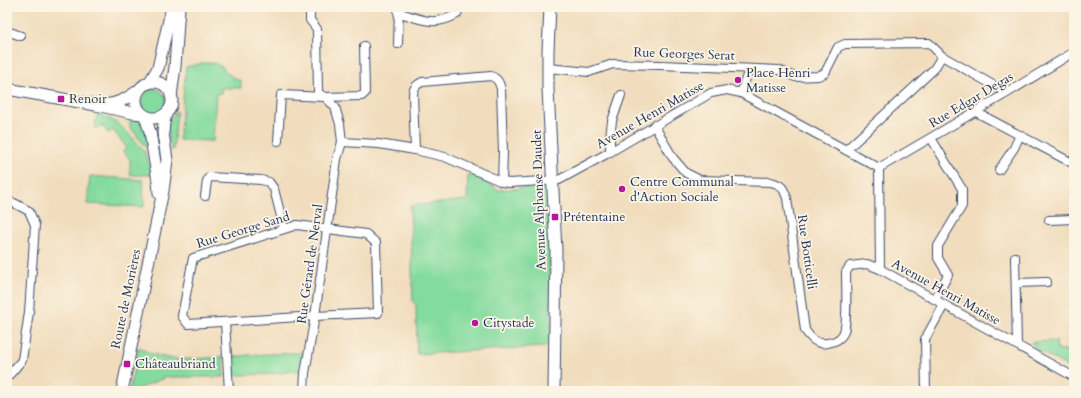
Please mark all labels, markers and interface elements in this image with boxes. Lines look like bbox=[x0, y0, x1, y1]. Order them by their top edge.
street label: Rue Georges Serat bbox=[633, 43, 735, 65]
place label: Place Henri Matisse bbox=[746, 64, 811, 97]
street label: Rue Edgar Degas bbox=[926, 68, 1016, 132]
marker: Place Henri Matisse bbox=[733, 75, 743, 85]
street label: Avenue Henri Matisse bbox=[593, 77, 707, 153]
place label: Renoir bbox=[69, 90, 107, 108]
marker: Renoir bbox=[56, 94, 66, 104]
street label: Avenue Alphonse Daudet bbox=[528, 129, 550, 271]
place label: Centre Communal d'Action Sociale bbox=[630, 173, 735, 206]
marker: Centre Communal d'Action Sociale bbox=[617, 184, 627, 194]
street label: Rue Gérard de Nerval bbox=[293, 202, 327, 325]
street label: Rue George Sand bbox=[194, 207, 292, 253]
place label: Prétentaine bbox=[563, 208, 626, 226]
marker: Prétentaine bbox=[550, 212, 560, 222]
street label: Rue Botticelli bbox=[793, 213, 821, 291]
street label: Route de Morières bbox=[107, 247, 145, 351]
street label: Avenue Henri Matisse bbox=[888, 255, 1004, 329]
place label: Citystade bbox=[483, 314, 535, 332]
marker: Citystade bbox=[470, 318, 480, 328]
place label: Châteaubriand bbox=[135, 355, 216, 373]
marker: Châteaubriand bbox=[122, 359, 132, 369]

